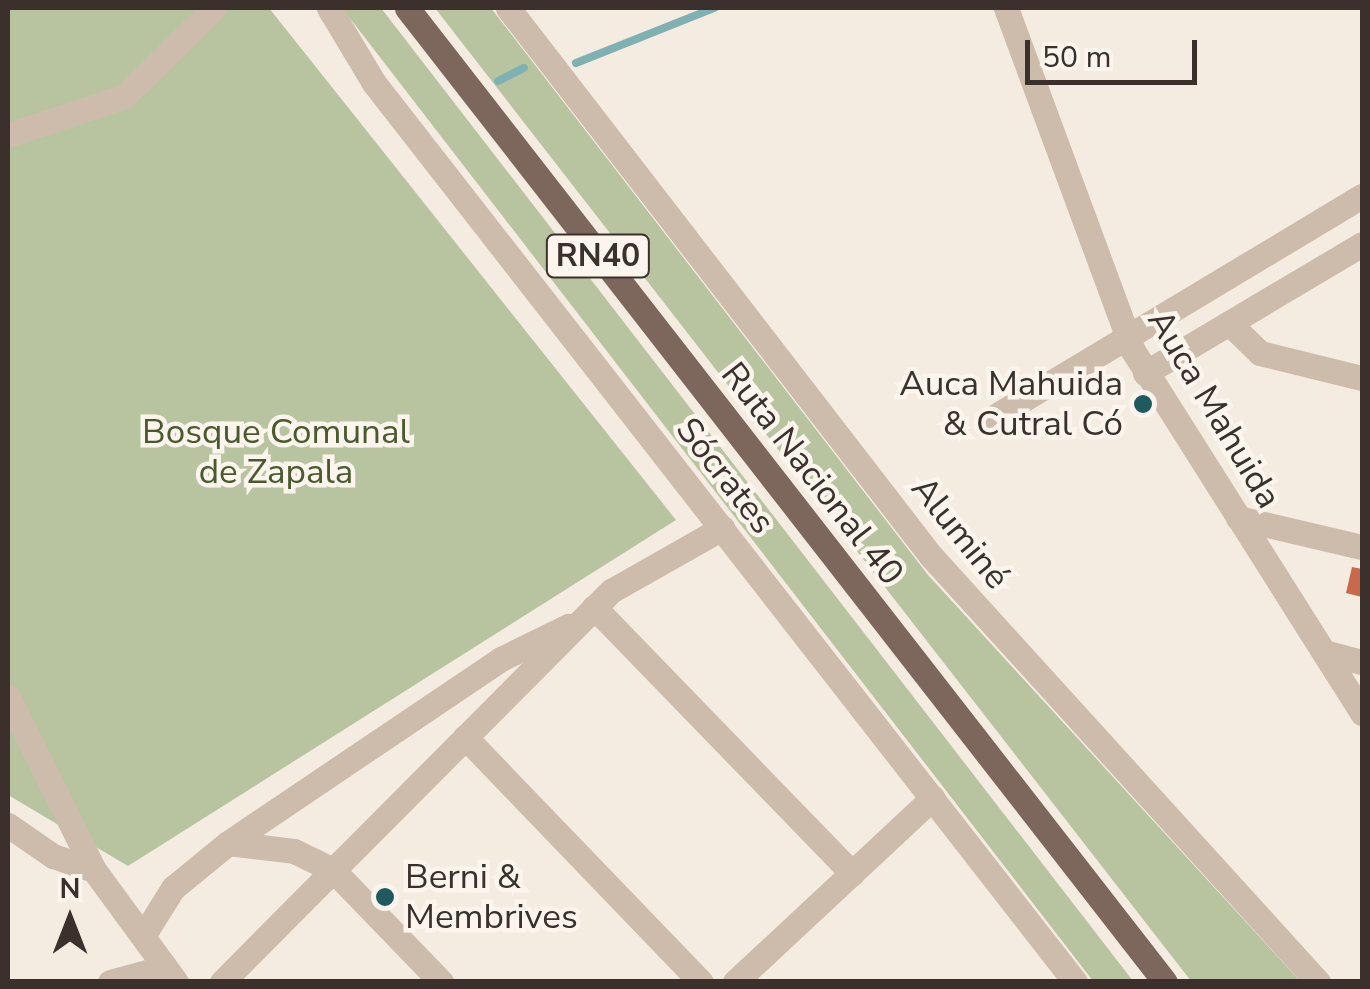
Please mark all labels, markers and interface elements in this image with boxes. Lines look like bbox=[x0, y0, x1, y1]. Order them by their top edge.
scale bar bbox=[1030, 20, 1202, 82]
text: 50 m bbox=[1042, 37, 1111, 78]
road number: RN40 bbox=[546, 229, 650, 283]
street label: Auca Mahuida bbox=[1138, 302, 1290, 516]
street label: Ruta Nacional 40 bbox=[712, 354, 912, 594]
place label: Auca Mahuida & Cutral Có bbox=[899, 363, 1123, 445]
marker: Auca Mahuida & Cutral Có bbox=[1132, 393, 1154, 415]
street label: Sócrates bbox=[667, 410, 783, 542]
park label: Bosque Comunal de Zapala bbox=[142, 411, 410, 493]
street label: Aluminé bbox=[902, 468, 1018, 598]
place label: Berni & Membrives bbox=[405, 856, 578, 938]
north arrow bbox=[20, 869, 120, 969]
text: N bbox=[60, 870, 80, 908]
marker: Berni & Membrives bbox=[374, 886, 396, 908]

